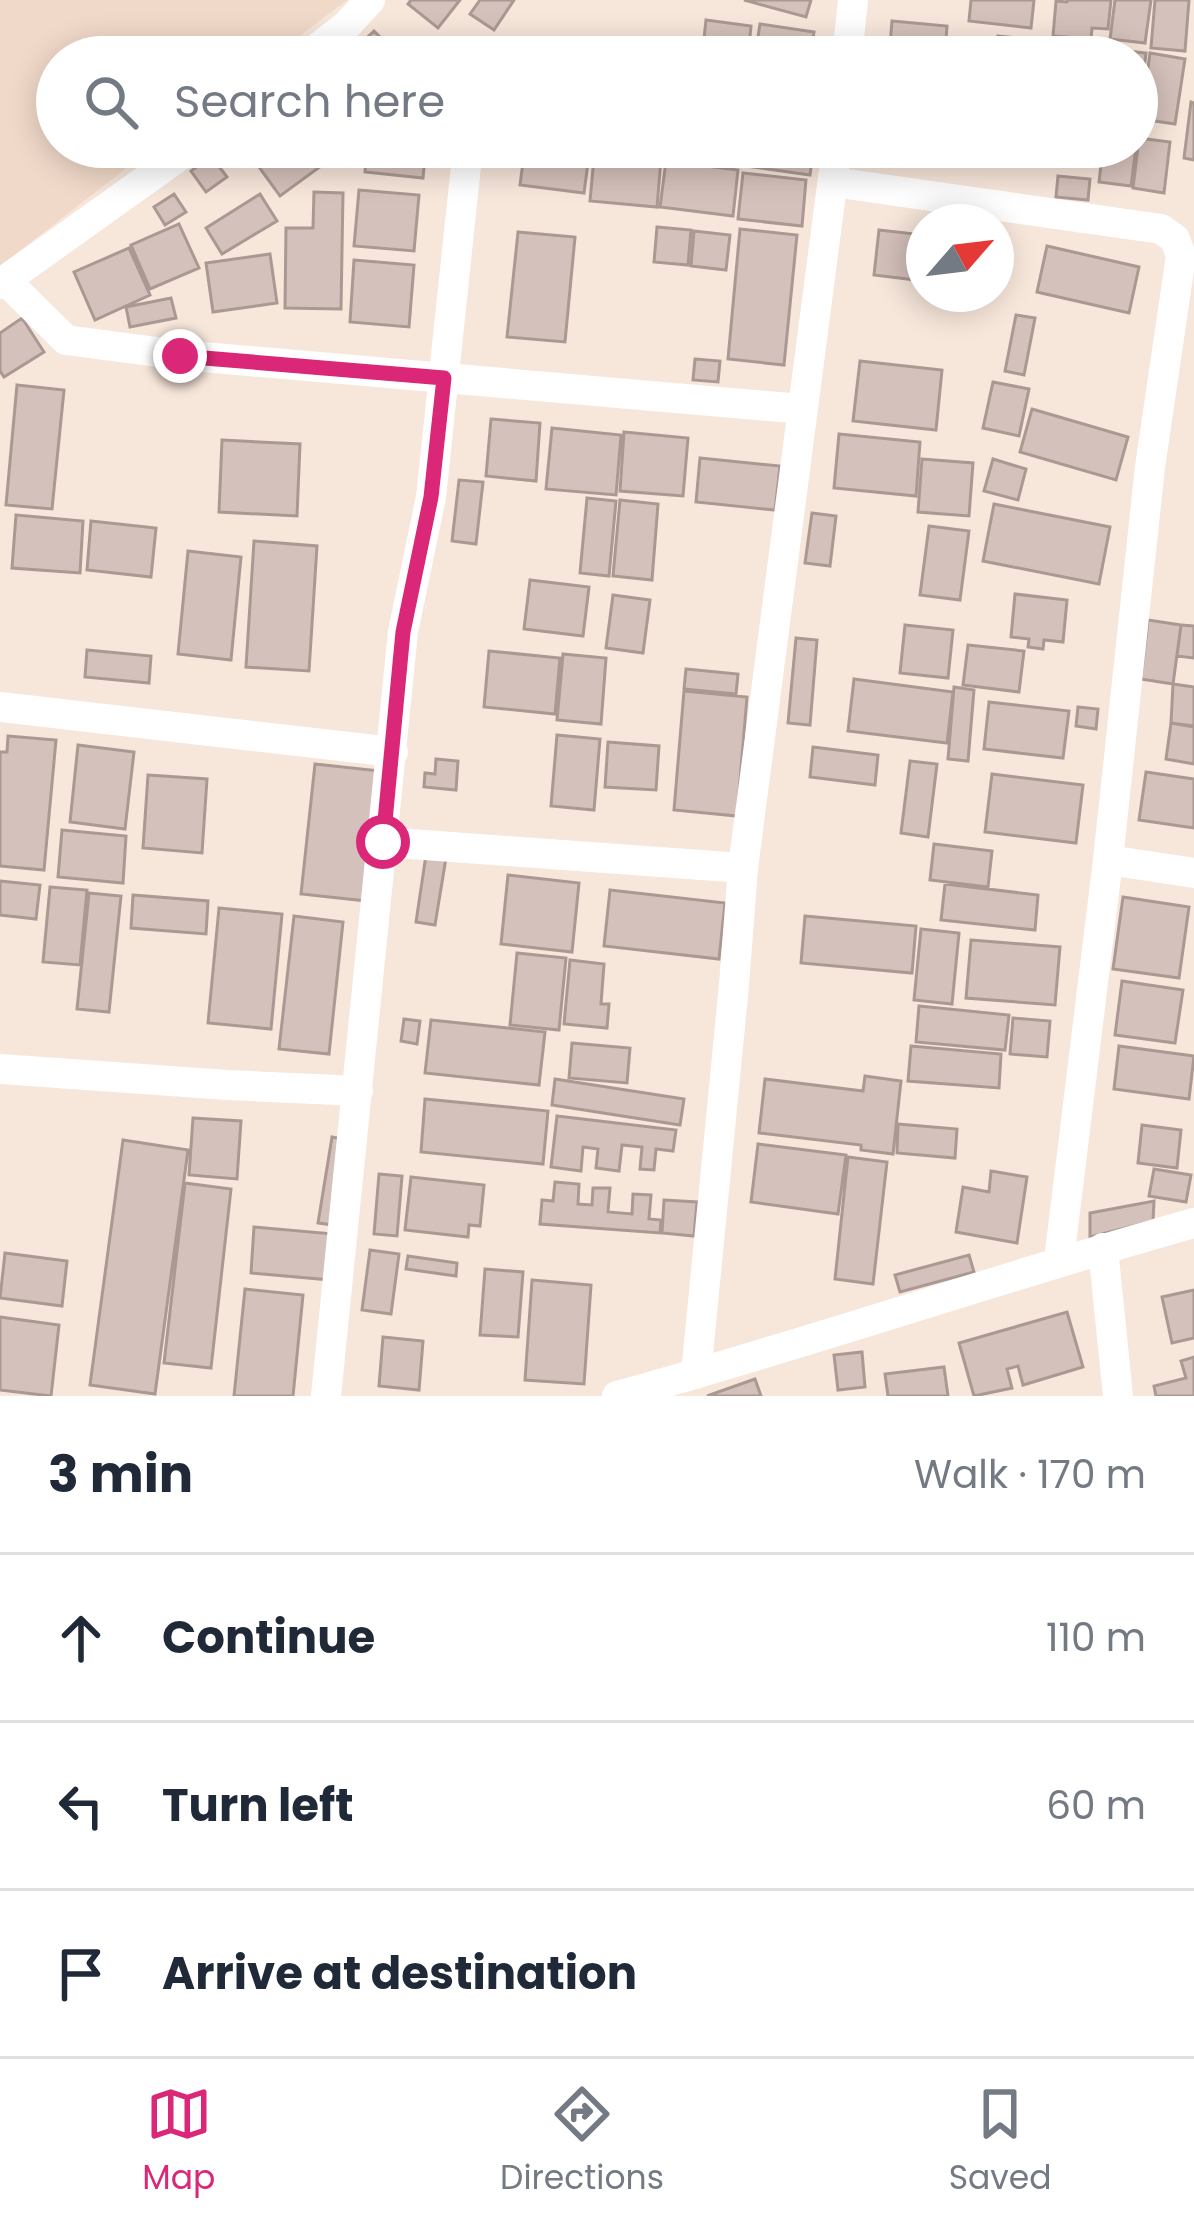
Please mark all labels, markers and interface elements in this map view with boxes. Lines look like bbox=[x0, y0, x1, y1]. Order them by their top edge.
search box bbox=[36, 36, 1158, 168]
icon: search bbox=[78, 69, 144, 135]
text: Search here bbox=[174, 70, 445, 133]
north arrow bbox=[906, 204, 1014, 312]
route end bbox=[153, 329, 207, 383]
route start bbox=[356, 815, 410, 869]
text: 3 min bbox=[48, 1438, 193, 1510]
text: Walk · 170 m bbox=[914, 1447, 1146, 1502]
icon: ahead bbox=[48, 1605, 114, 1671]
text: Continue bbox=[162, 1606, 375, 1669]
text: 110 m bbox=[1046, 1610, 1146, 1665]
icon: left bbox=[48, 1773, 114, 1839]
text: Turn left bbox=[162, 1774, 354, 1837]
text: 60 m bbox=[1046, 1778, 1146, 1833]
icon: arrive bbox=[48, 1941, 114, 2007]
text: Arrive at destination bbox=[162, 1942, 637, 2005]
tab: Map bbox=[142, 2081, 215, 2203]
tab: Directions bbox=[500, 2081, 664, 2203]
tab: Saved bbox=[949, 2081, 1052, 2203]

